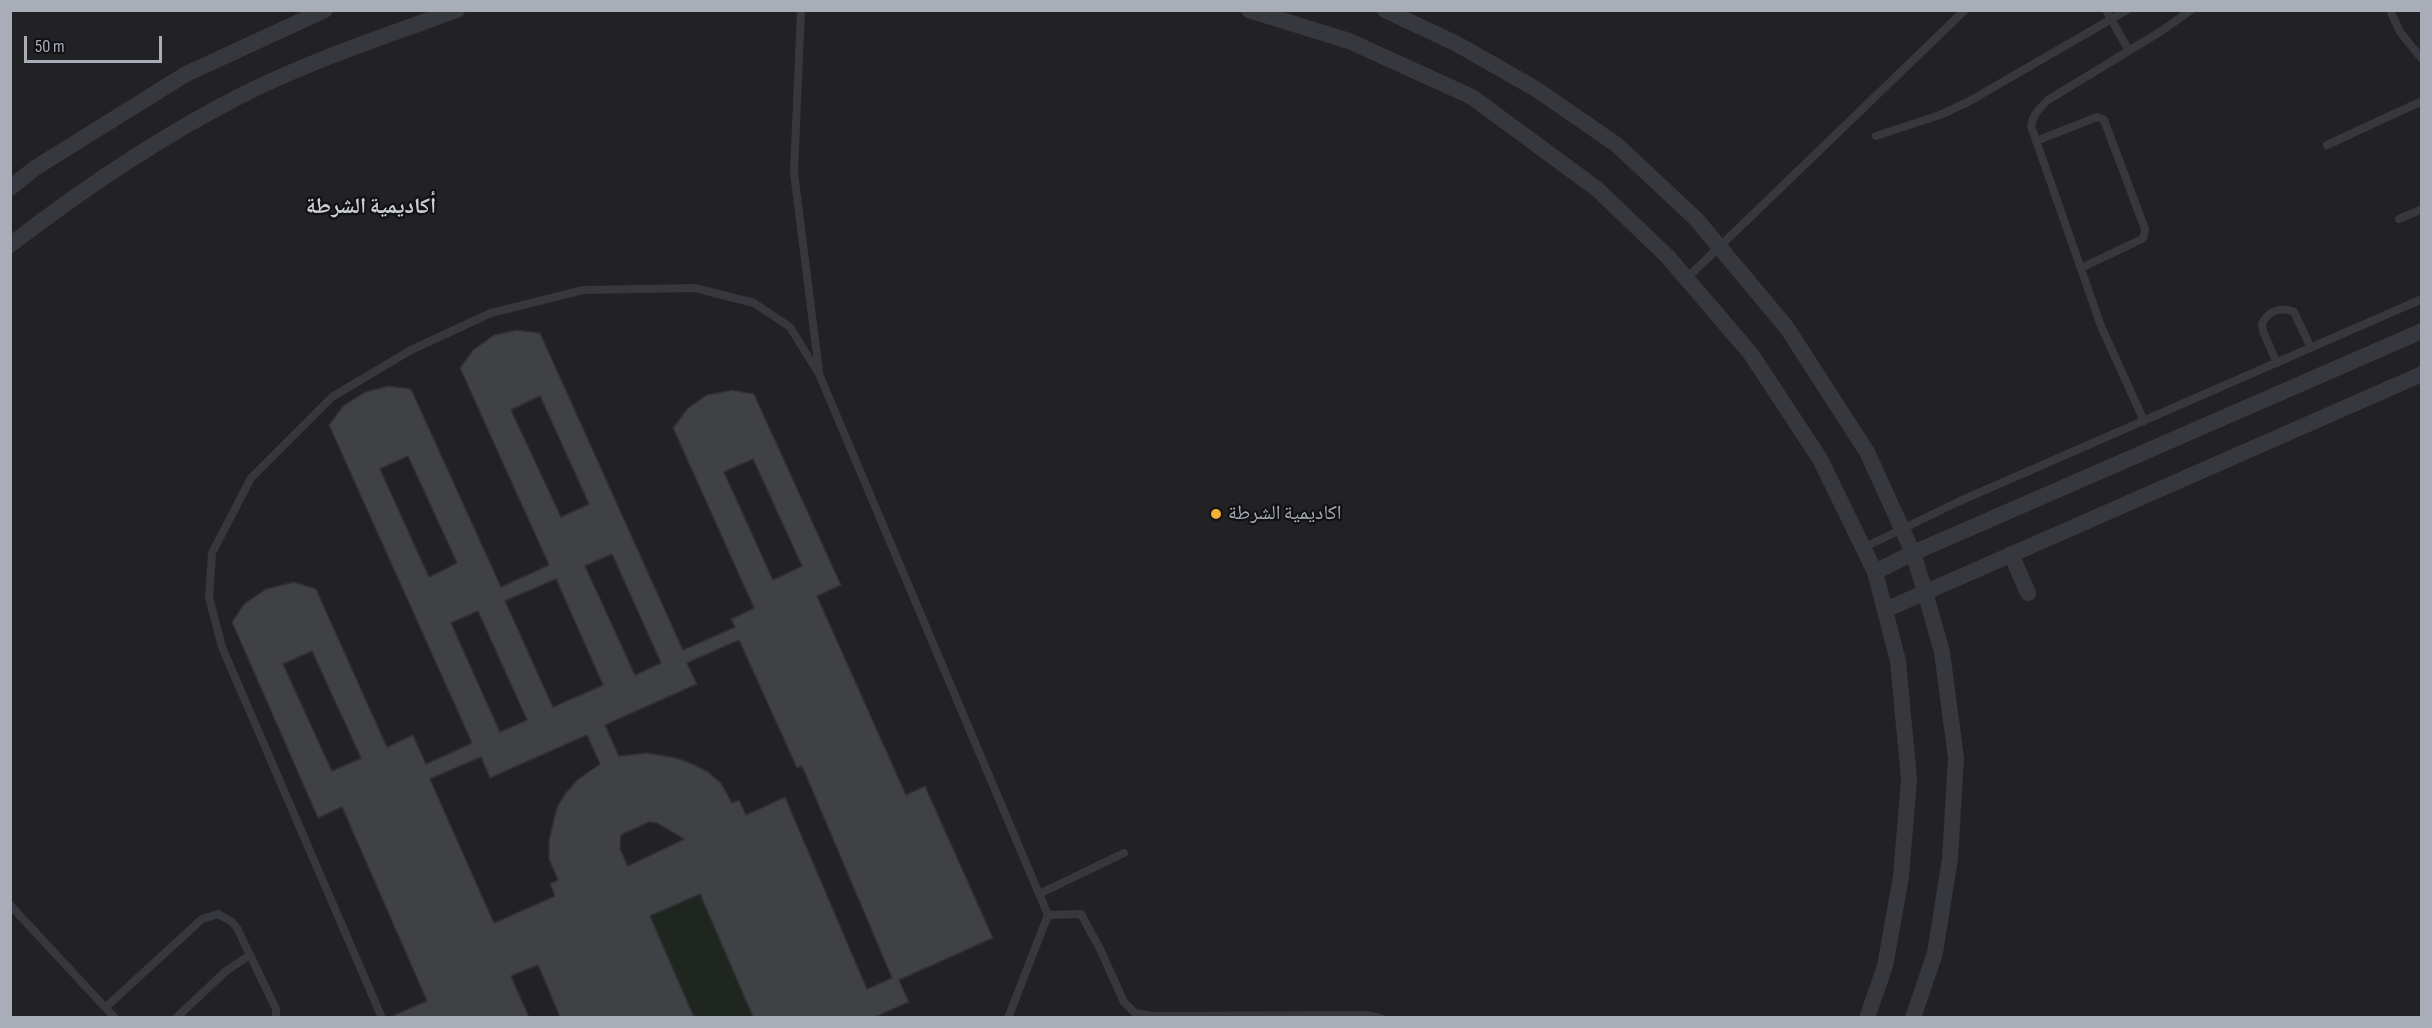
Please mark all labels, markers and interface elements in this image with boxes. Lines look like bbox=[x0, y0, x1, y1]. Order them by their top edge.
scale bar bbox=[27, 24, 165, 62]
text: 50 m bbox=[35, 36, 65, 57]
district label: أكاديمية الشرطة bbox=[306, 194, 436, 220]
place label: اكاديمية الشرطة bbox=[1228, 502, 1342, 526]
marker: اكاديمية الشرطة bbox=[1209, 507, 1223, 521]

